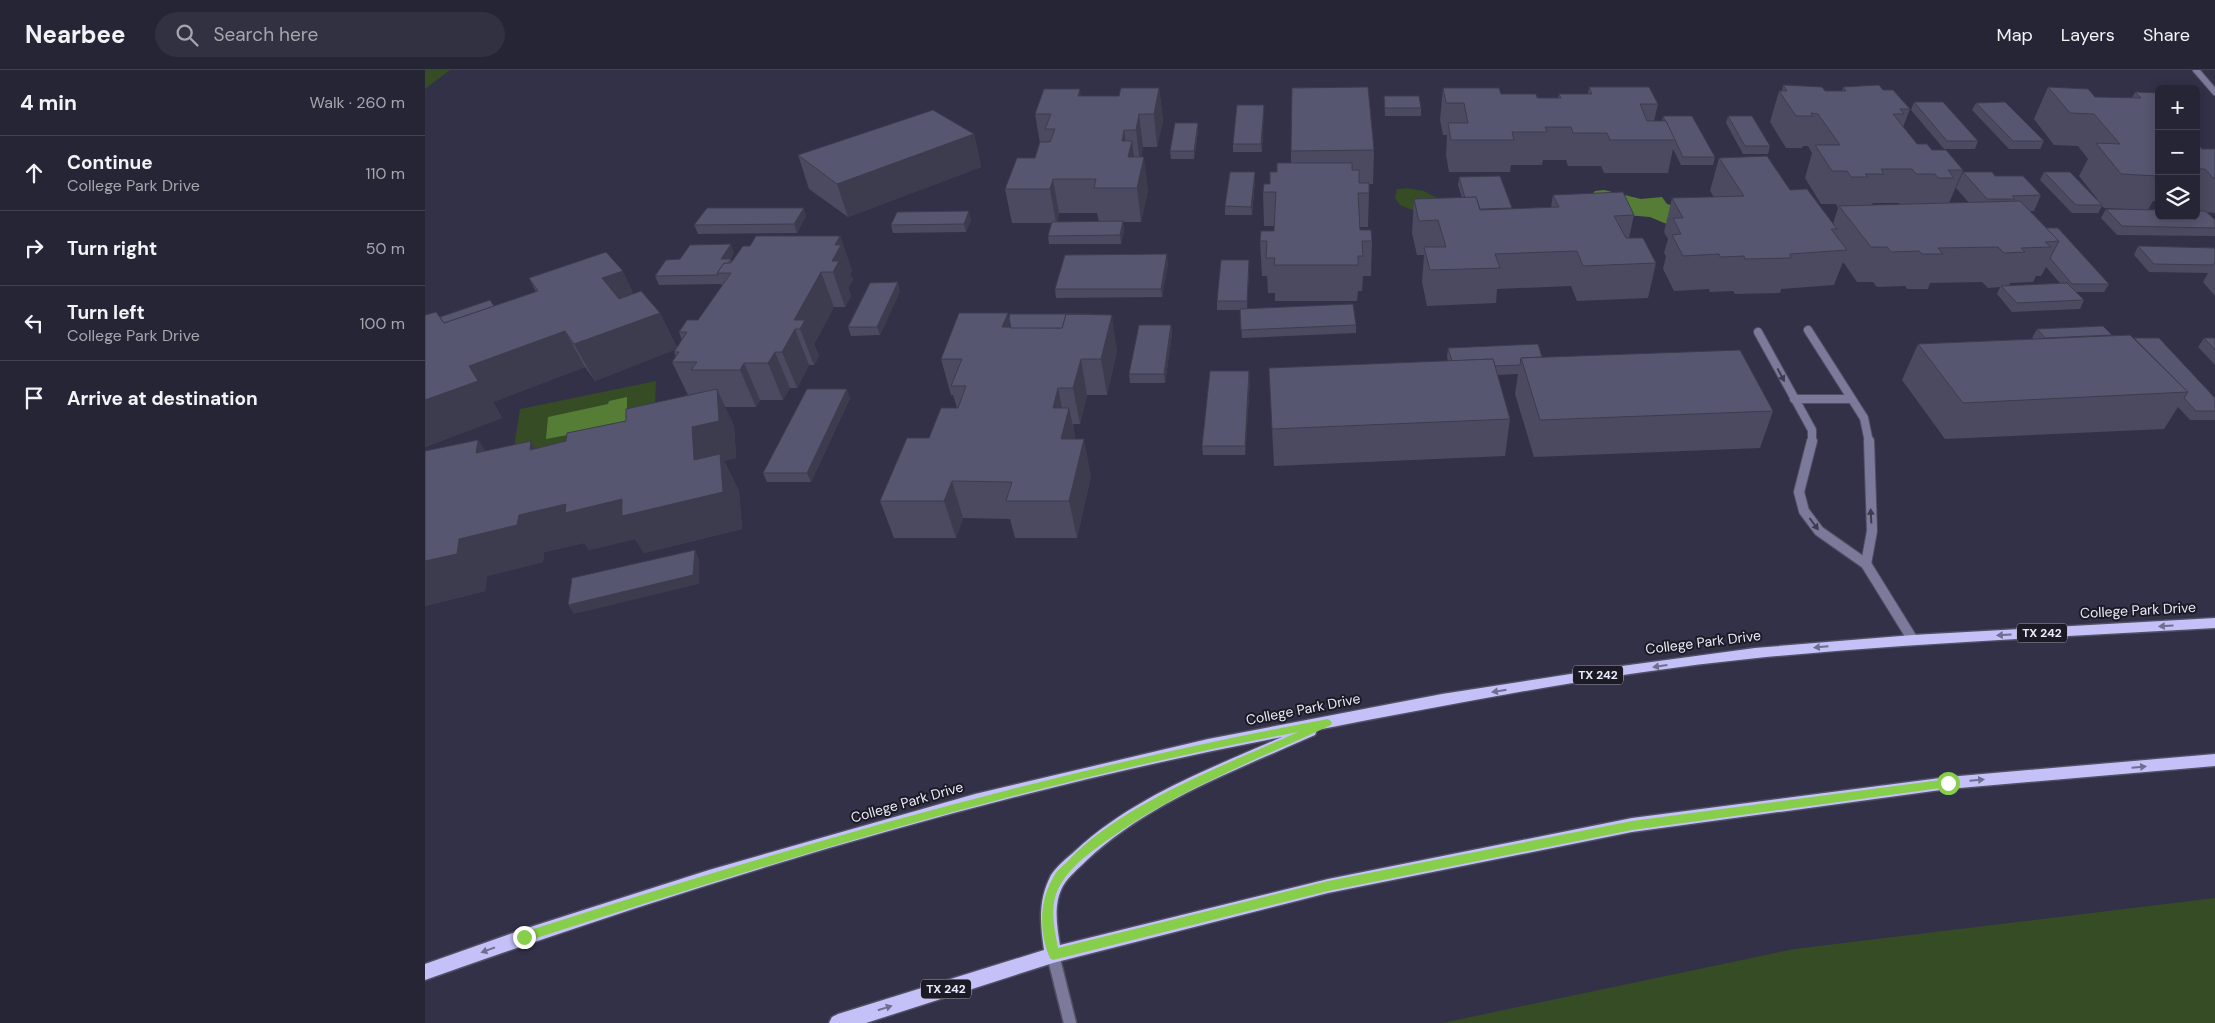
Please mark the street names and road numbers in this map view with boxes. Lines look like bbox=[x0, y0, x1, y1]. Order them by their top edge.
street label: College Park Drive bbox=[2079, 598, 2197, 622]
road number: TX 242 bbox=[2017, 624, 2067, 642]
street label: College Park Drive bbox=[1644, 626, 1762, 658]
road number: TX 242 bbox=[1573, 666, 1623, 684]
street label: College Park Drive bbox=[1244, 689, 1362, 729]
street label: College Park Drive bbox=[849, 777, 965, 827]
road number: TX 242 bbox=[921, 980, 971, 999]

